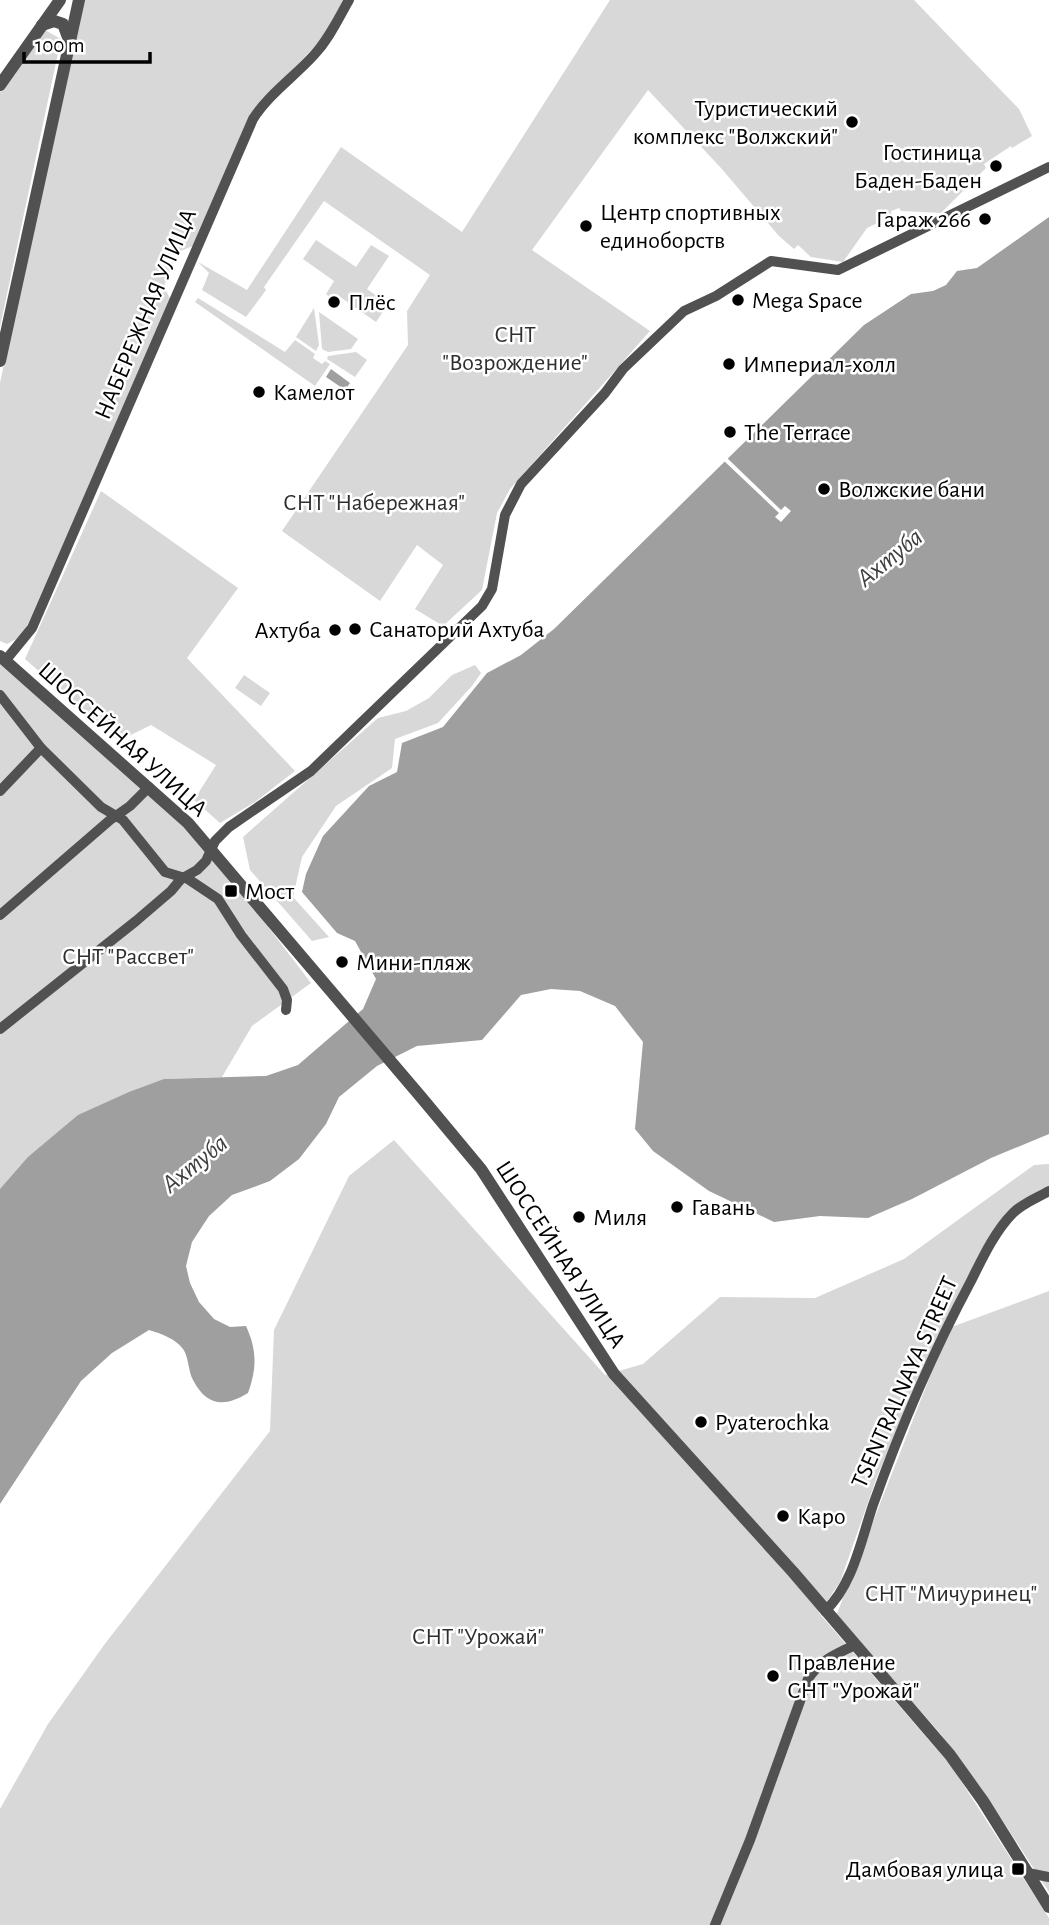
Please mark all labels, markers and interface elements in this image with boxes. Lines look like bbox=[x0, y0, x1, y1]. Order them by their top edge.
scale bar bbox=[24, 21, 150, 65]
text: 100 m bbox=[35, 35, 85, 56]
place label: Туристический комплекс "Волжский" bbox=[633, 97, 838, 149]
marker: Туристический комплекс "Волжский" bbox=[844, 114, 860, 130]
place label: Гостиница Баден-Баден bbox=[854, 141, 982, 193]
marker: Гостиница Баден-Баден bbox=[988, 158, 1004, 174]
place label: Центр спортивных единоборств bbox=[600, 201, 781, 253]
street label: НАБЕРЕЖНАЯ УЛИЦА bbox=[91, 206, 201, 423]
place label: Гараж 266 bbox=[876, 208, 971, 232]
marker: Гараж 266 bbox=[977, 211, 993, 227]
marker: Центр спортивных единоборств bbox=[578, 218, 594, 234]
place label: Mega Space bbox=[752, 289, 863, 313]
place label: Плёс bbox=[348, 291, 396, 315]
marker: Mega Space bbox=[730, 292, 746, 308]
marker: Плёс bbox=[326, 294, 342, 310]
park label: СНТ "Возрождение" bbox=[442, 323, 588, 375]
place label: Империал-холл bbox=[743, 353, 896, 377]
marker: Империал-холл bbox=[721, 356, 737, 372]
place label: Камелот bbox=[273, 381, 355, 405]
marker: Камелот bbox=[251, 384, 267, 400]
place label: The Terrace bbox=[744, 421, 851, 445]
marker: The Terrace bbox=[722, 424, 738, 440]
place label: Волжские бани bbox=[838, 478, 985, 502]
marker: Волжские бани bbox=[816, 481, 832, 497]
park label: СНТ "Набережная" bbox=[283, 491, 465, 515]
water label: Ахтуба bbox=[851, 524, 927, 592]
place label: Санаторий Ахтуба bbox=[369, 618, 544, 642]
place label: Ахтуба bbox=[254, 619, 321, 643]
marker: Санаторий Ахтуба bbox=[347, 621, 363, 637]
marker: Ахтуба bbox=[327, 622, 343, 638]
street label: ШОССЕЙНАЯ УЛИЦА bbox=[33, 658, 211, 822]
place label: Мост bbox=[245, 880, 295, 904]
marker: Мост bbox=[223, 883, 239, 899]
park label: СНТ "Рассвет" bbox=[62, 945, 194, 969]
place label: Мини-пляж bbox=[356, 951, 471, 975]
marker: Мини-пляж bbox=[334, 954, 350, 970]
water label: Ахтуба bbox=[156, 1130, 232, 1198]
street label: ШОССЕЙНАЯ УЛИЦА bbox=[491, 1157, 630, 1352]
place label: Гавань bbox=[691, 1196, 755, 1220]
marker: Гавань bbox=[669, 1199, 685, 1215]
place label: Миля bbox=[593, 1206, 647, 1230]
marker: Миля bbox=[571, 1209, 587, 1225]
street label: TSENTRALNAYA STREET bbox=[847, 1273, 962, 1492]
place label: Pyaterochka bbox=[715, 1411, 830, 1435]
marker: Pyaterochka bbox=[693, 1414, 709, 1430]
place label: Каро bbox=[797, 1505, 846, 1529]
marker: Каро bbox=[775, 1508, 791, 1524]
park label: СНТ "Мичуринец" bbox=[865, 1582, 1037, 1606]
park label: СНТ "Урожай" bbox=[412, 1625, 544, 1649]
place label: Правление СНТ "Урожай" bbox=[787, 1651, 919, 1703]
marker: Правление СНТ "Урожай" bbox=[765, 1668, 781, 1684]
place label: Дамбовая улица bbox=[846, 1858, 1004, 1882]
marker: Дамбовая улица bbox=[1010, 1861, 1026, 1877]

